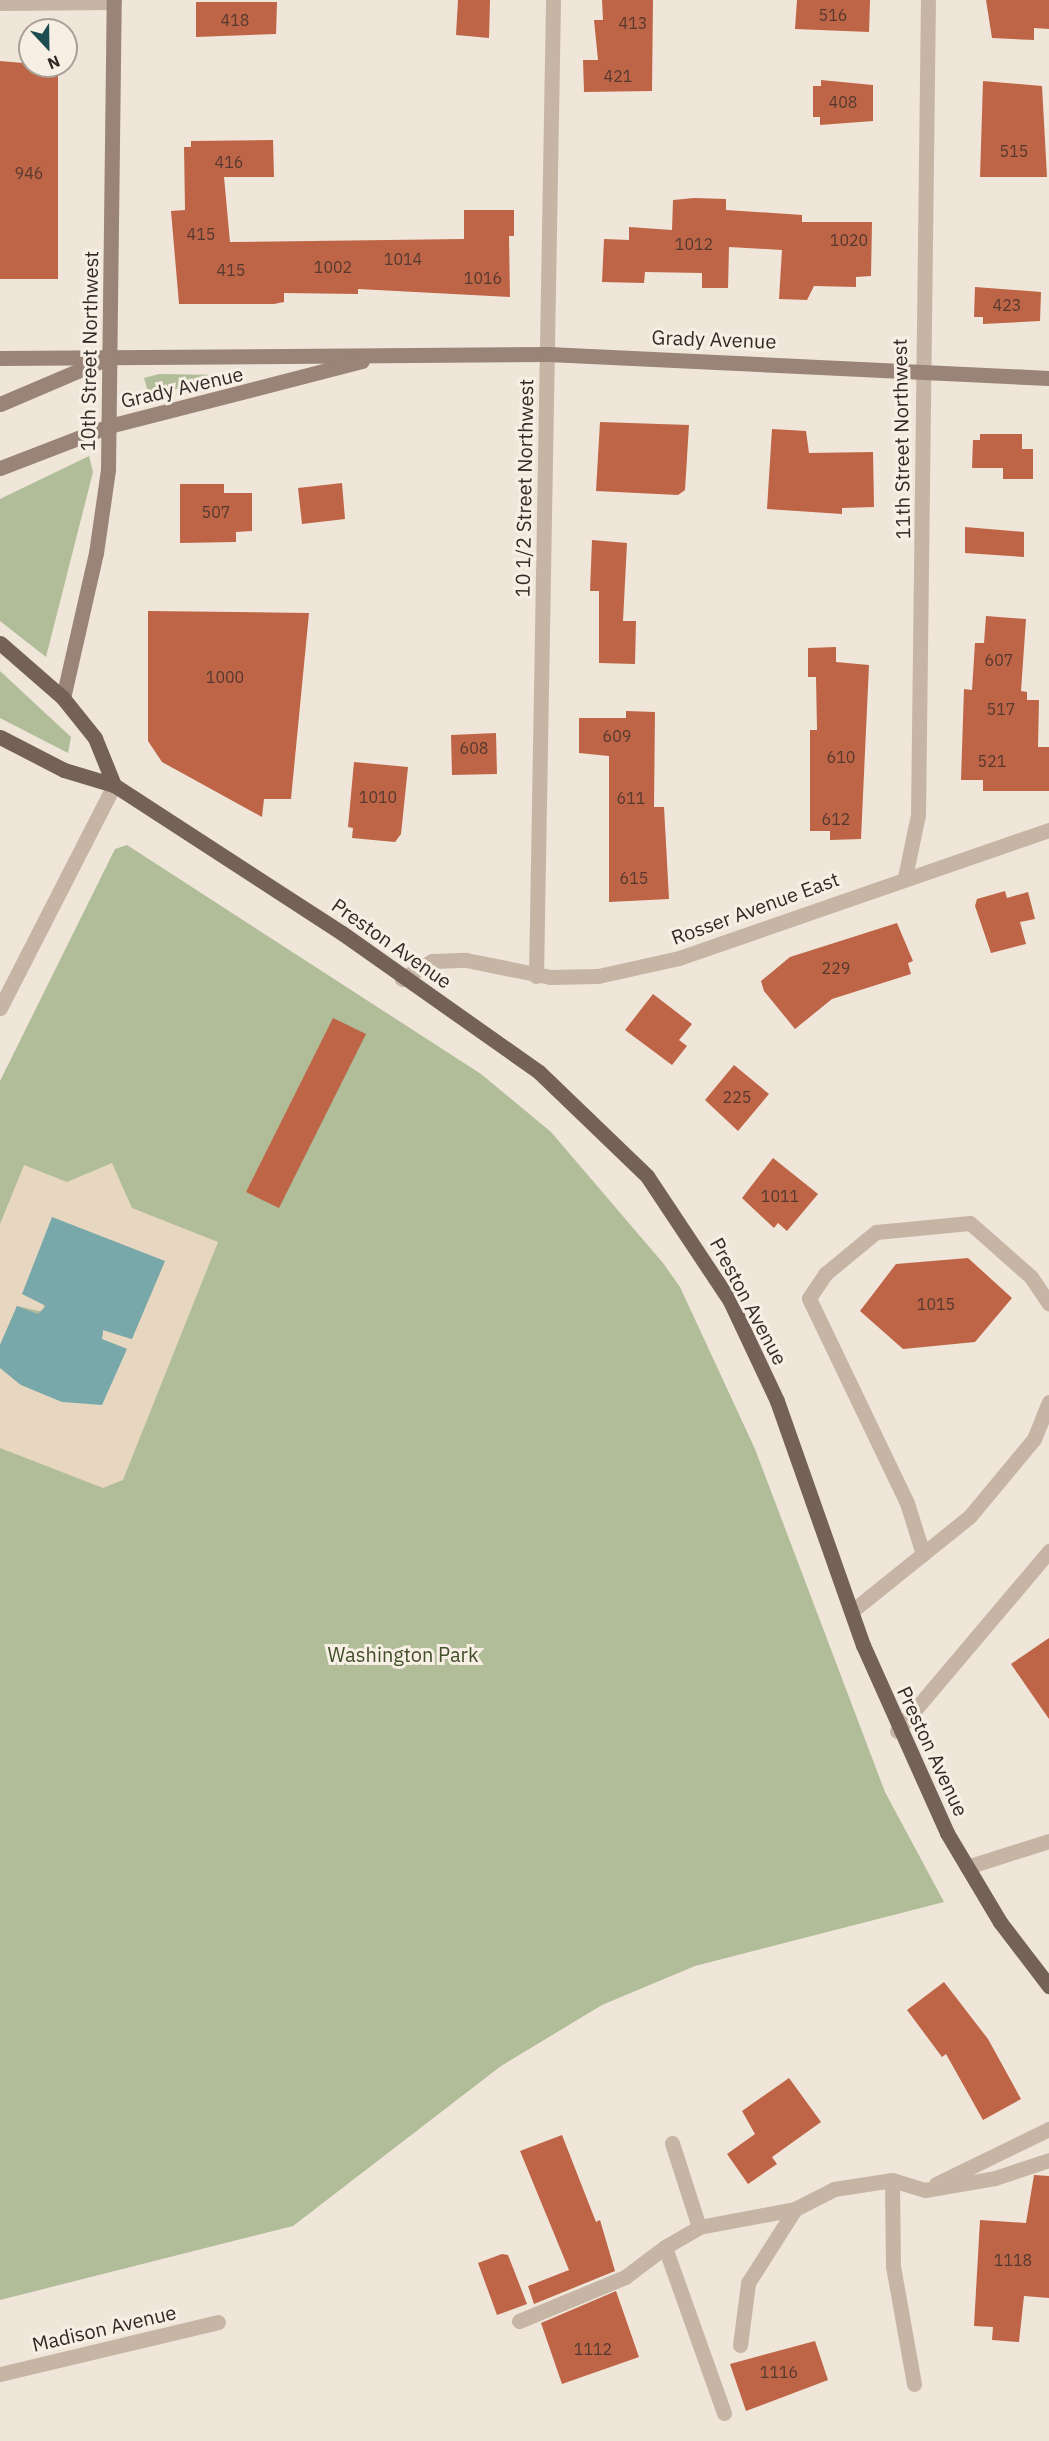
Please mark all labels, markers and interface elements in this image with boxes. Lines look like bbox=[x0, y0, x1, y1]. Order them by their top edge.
house number: 516 bbox=[819, 5, 847, 25]
house number: 418 bbox=[221, 10, 249, 30]
house number: 413 bbox=[619, 13, 647, 33]
north arrow bbox=[18, 18, 78, 78]
text: N bbox=[45, 51, 63, 74]
house number: 421 bbox=[604, 66, 632, 86]
house number: 408 bbox=[829, 92, 857, 112]
house number: 515 bbox=[1000, 141, 1028, 161]
house number: 416 bbox=[215, 152, 243, 172]
house number: 946 bbox=[15, 163, 43, 183]
house number: 415 bbox=[187, 224, 215, 244]
house number: 1020 bbox=[830, 230, 868, 250]
house number: 1012 bbox=[675, 234, 713, 254]
house number: 1014 bbox=[384, 249, 422, 269]
street label: 10th Street Northwest bbox=[75, 251, 103, 451]
house number: 1002 bbox=[314, 257, 352, 277]
house number: 415 bbox=[217, 260, 245, 280]
house number: 1016 bbox=[464, 268, 502, 288]
house number: 423 bbox=[993, 295, 1021, 315]
street label: Grady Avenue bbox=[651, 325, 777, 353]
street label: 11th Street Northwest bbox=[887, 339, 915, 539]
street label: Grady Avenue bbox=[118, 361, 246, 413]
street label: 10 1/2 Street Northwest bbox=[510, 379, 538, 597]
house number: 507 bbox=[202, 502, 230, 522]
house number: 607 bbox=[985, 650, 1013, 670]
house number: 1000 bbox=[206, 667, 244, 687]
house number: 517 bbox=[987, 699, 1015, 719]
house number: 609 bbox=[603, 726, 631, 746]
house number: 608 bbox=[460, 738, 488, 758]
house number: 610 bbox=[827, 747, 855, 767]
house number: 521 bbox=[978, 751, 1006, 771]
house number: 1010 bbox=[359, 787, 397, 807]
house number: 611 bbox=[617, 788, 645, 808]
house number: 612 bbox=[822, 809, 850, 829]
street label: Rosser Avenue East bbox=[668, 867, 842, 949]
house number: 615 bbox=[620, 868, 648, 888]
street label: Preston Avenue bbox=[327, 893, 457, 993]
house number: 229 bbox=[822, 958, 850, 978]
house number: 225 bbox=[723, 1087, 751, 1107]
house number: 1011 bbox=[761, 1186, 799, 1206]
street label: Preston Avenue bbox=[705, 1233, 793, 1369]
house number: 1015 bbox=[917, 1294, 955, 1314]
park label: Washington Park bbox=[327, 1642, 479, 1666]
street label: Preston Avenue bbox=[892, 1682, 974, 1820]
house number: 1118 bbox=[994, 2250, 1032, 2270]
street label: Madison Avenue bbox=[30, 2300, 178, 2356]
house number: 1112 bbox=[574, 2339, 612, 2359]
house number: 1116 bbox=[760, 2362, 798, 2382]

